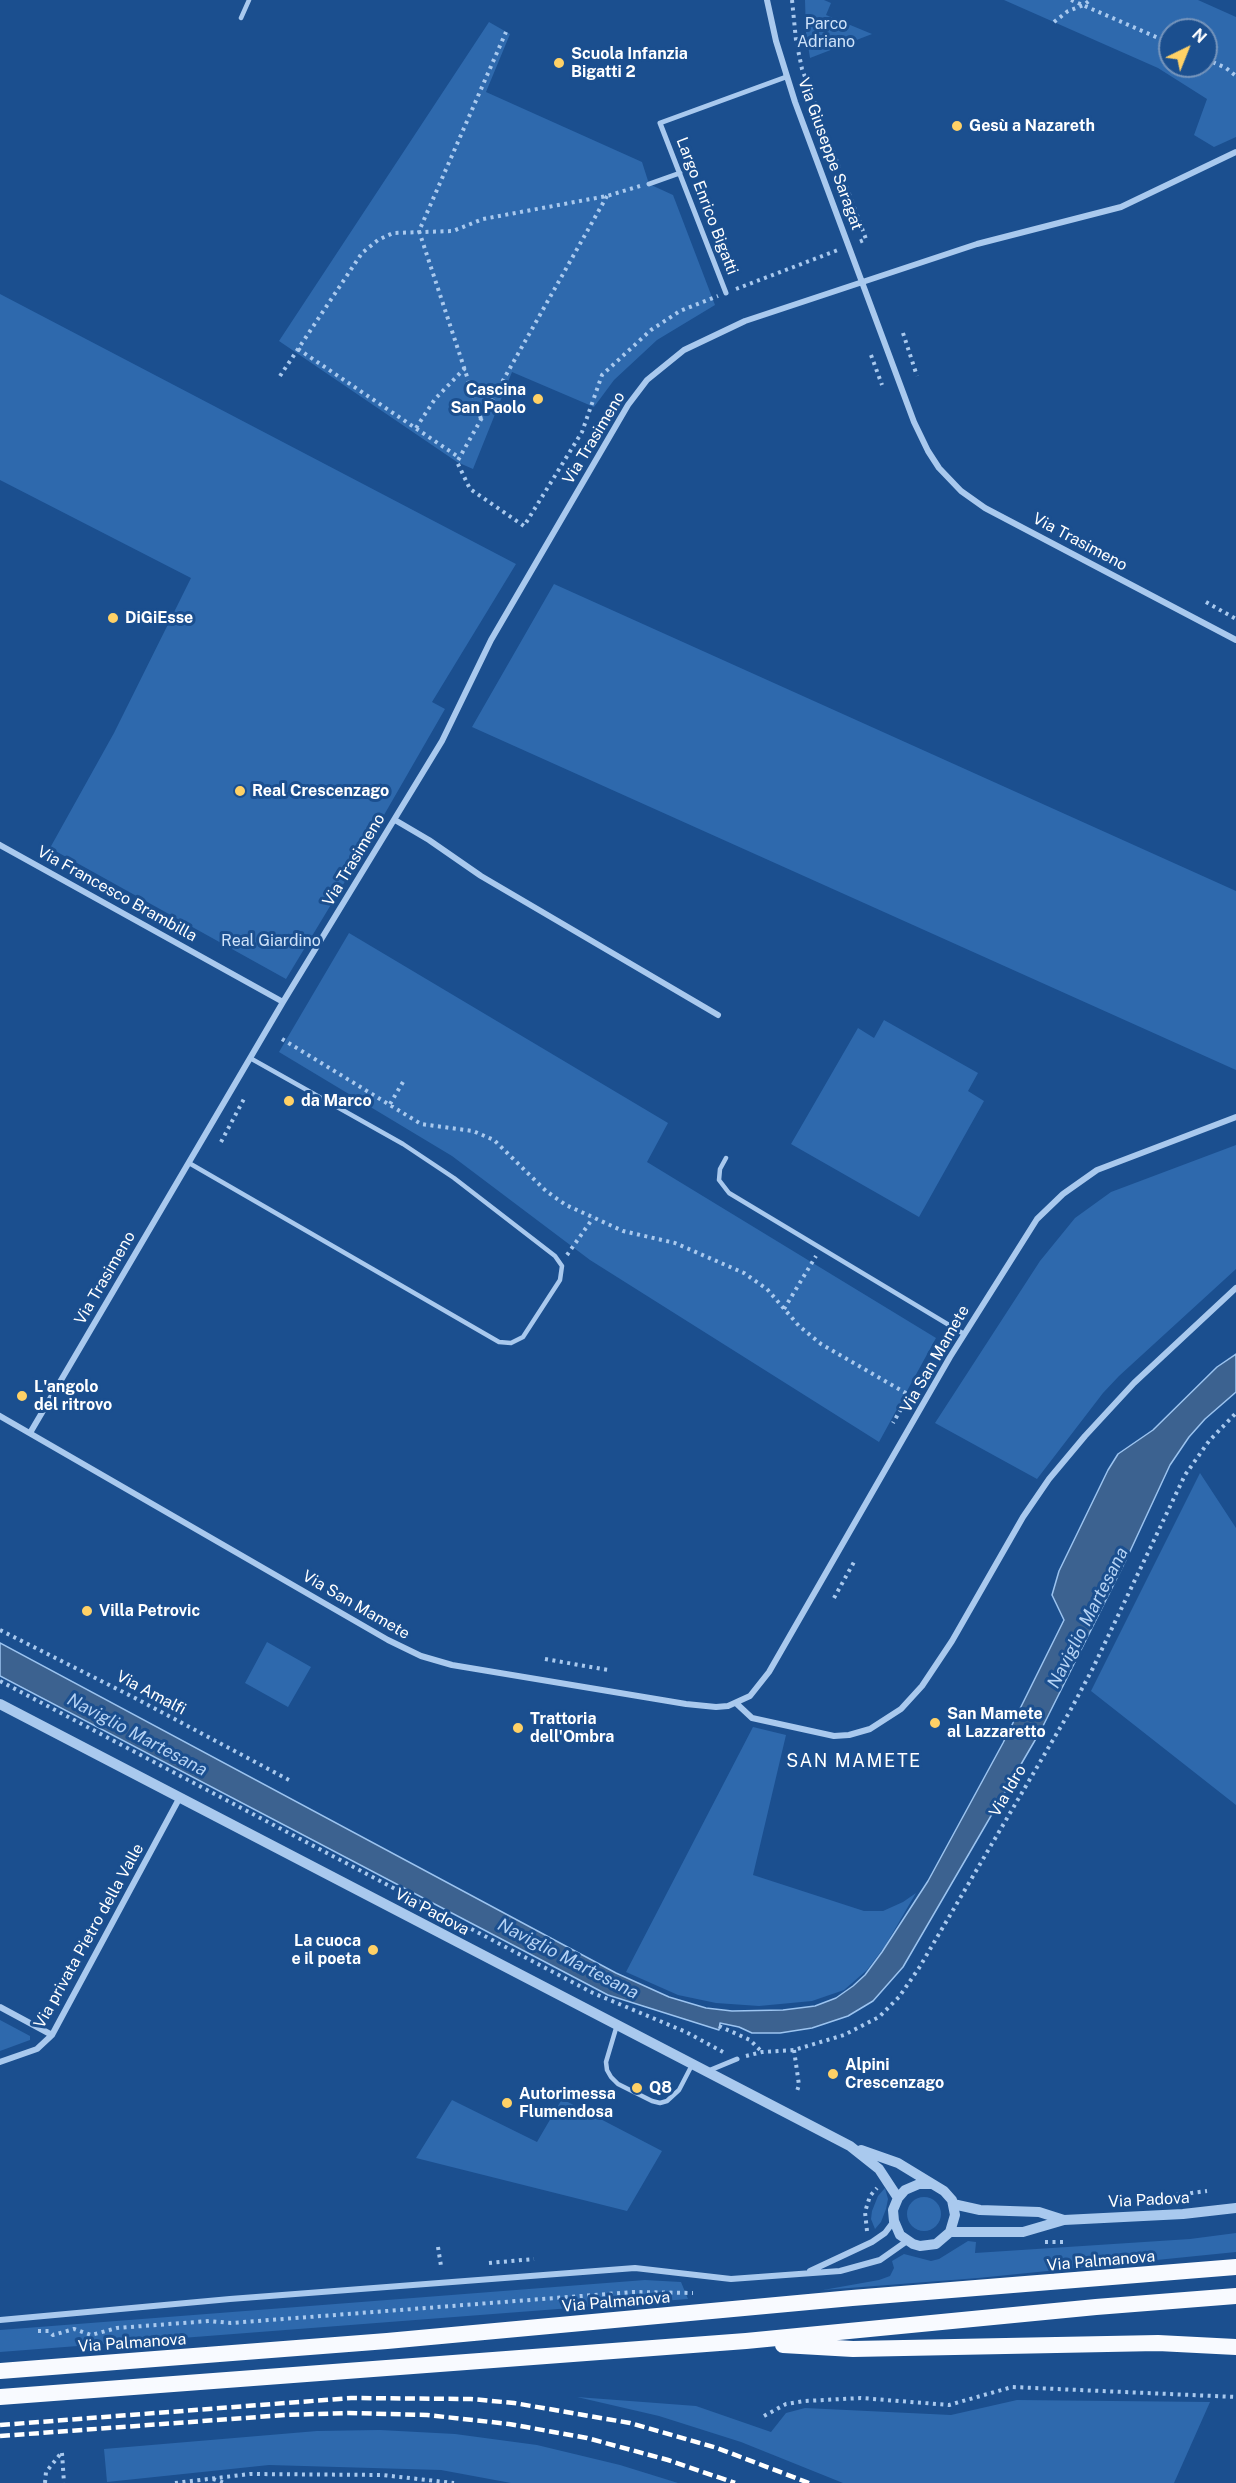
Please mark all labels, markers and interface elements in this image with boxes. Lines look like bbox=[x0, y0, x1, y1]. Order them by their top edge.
park label: Parco Adriano bbox=[797, 14, 855, 52]
north arrow bbox=[1158, 18, 1218, 78]
text: N bbox=[1188, 25, 1210, 47]
place label: Scuola Infanzia Bigatti 2 bbox=[571, 44, 688, 82]
marker: Scuola Infanzia Bigatti 2 bbox=[552, 56, 566, 70]
street label: Via Giuseppe Saragat bbox=[794, 75, 866, 233]
place label: Gesù a Nazareth bbox=[969, 116, 1095, 136]
marker: Gesù a Nazareth bbox=[950, 119, 964, 133]
street label: Largo Enrico Bigatti bbox=[672, 135, 742, 277]
place label: Cascina San Paolo bbox=[450, 380, 526, 418]
street label: Via Trasimeno bbox=[559, 388, 629, 488]
marker: Cascina San Paolo bbox=[531, 392, 545, 406]
street label: Via Trasimeno bbox=[1029, 509, 1131, 575]
place label: DiGiEsse bbox=[125, 608, 193, 628]
marker: DiGiEsse bbox=[106, 611, 120, 625]
place label: Real Crescenzago bbox=[252, 781, 389, 801]
marker: Real Crescenzago bbox=[233, 784, 247, 798]
street label: Via Trasimeno bbox=[319, 810, 389, 910]
street label: Via Francesco Brambilla bbox=[34, 842, 200, 946]
park label: Real Giardino bbox=[221, 931, 321, 951]
place label: da Marco bbox=[301, 1091, 372, 1111]
marker: da Marco bbox=[282, 1094, 296, 1108]
street label: Via Trasimeno bbox=[71, 1228, 139, 1328]
street label: Via San Mamete bbox=[897, 1302, 973, 1416]
place label: L'angolo del ritrovo bbox=[34, 1377, 112, 1415]
marker: L'angolo del ritrovo bbox=[15, 1389, 29, 1403]
water label: Naviglio Martesana bbox=[1043, 1544, 1133, 1692]
street label: Via San Mamete bbox=[299, 1567, 413, 1643]
place label: Villa Petrovic bbox=[99, 1601, 200, 1621]
marker: Villa Petrovic bbox=[80, 1604, 94, 1618]
street label: Via Amalfi bbox=[113, 1667, 189, 1719]
water label: Naviglio Martesana bbox=[63, 1689, 211, 1781]
place label: San Mamete al Lazzaretto bbox=[947, 1704, 1046, 1742]
place label: Trattoria dell'Ombra bbox=[530, 1709, 614, 1747]
marker: San Mamete al Lazzaretto bbox=[928, 1716, 942, 1730]
marker: Trattoria dell'Ombra bbox=[511, 1721, 525, 1735]
district label: SAN MAMETE bbox=[786, 1750, 922, 1772]
street label: Via Idro bbox=[986, 1762, 1030, 1820]
street label: Via privata Pietro della Valle bbox=[30, 1840, 148, 2032]
street label: Via Padova bbox=[392, 1884, 472, 1940]
water label: Naviglio Martesana bbox=[494, 1914, 642, 2004]
place label: La cuoca e il poeta bbox=[291, 1931, 361, 1969]
marker: La cuoca e il poeta bbox=[366, 1943, 380, 1957]
place label: Alpini Crescenzago bbox=[845, 2055, 944, 2093]
marker: Alpini Crescenzago bbox=[826, 2067, 840, 2081]
place label: Q8 bbox=[649, 2078, 672, 2098]
marker: Q8 bbox=[630, 2081, 644, 2095]
place label: Autorimessa Flumendosa bbox=[519, 2084, 616, 2122]
marker: Autorimessa Flumendosa bbox=[500, 2096, 514, 2110]
street label: Via Padova bbox=[1108, 2188, 1190, 2212]
street label: Via Palmanova bbox=[1046, 2247, 1156, 2275]
street label: Via Palmanova bbox=[561, 2288, 671, 2316]
street label: Via Palmanova bbox=[77, 2330, 187, 2356]

